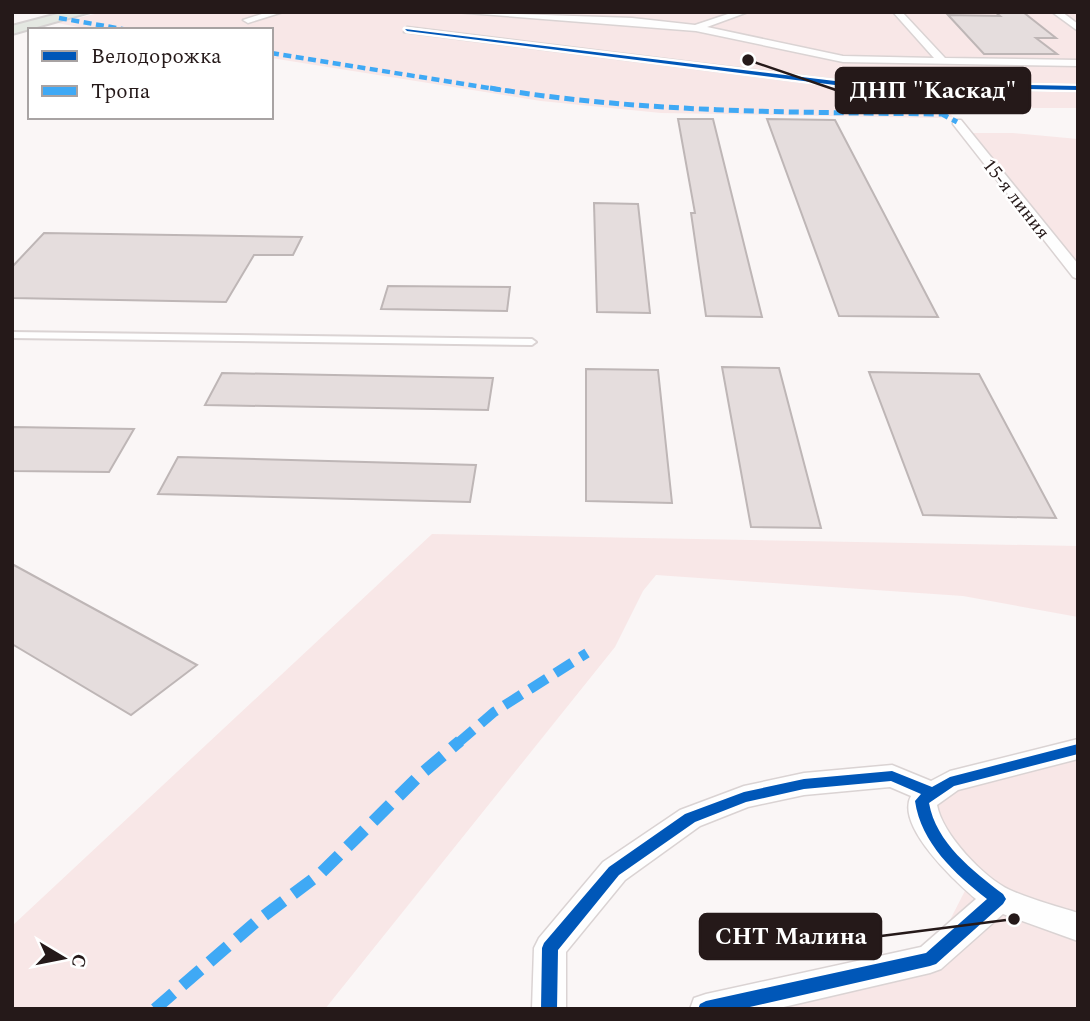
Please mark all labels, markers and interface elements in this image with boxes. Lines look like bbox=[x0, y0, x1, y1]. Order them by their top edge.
legend bbox=[28, 28, 273, 119]
text: Велодорожка bbox=[91, 41, 222, 73]
callout: ДНП "Каскад" bbox=[836, 68, 1030, 113]
text: ДНП "Каскад" bbox=[850, 73, 1016, 109]
text: Тропа bbox=[91, 76, 151, 108]
street label: 15-я линия bbox=[975, 152, 1057, 245]
callout: СНТ Малина bbox=[700, 914, 881, 959]
text: СНТ Малина bbox=[715, 919, 868, 955]
north arrow bbox=[28, 923, 98, 993]
text: С bbox=[63, 952, 94, 970]

